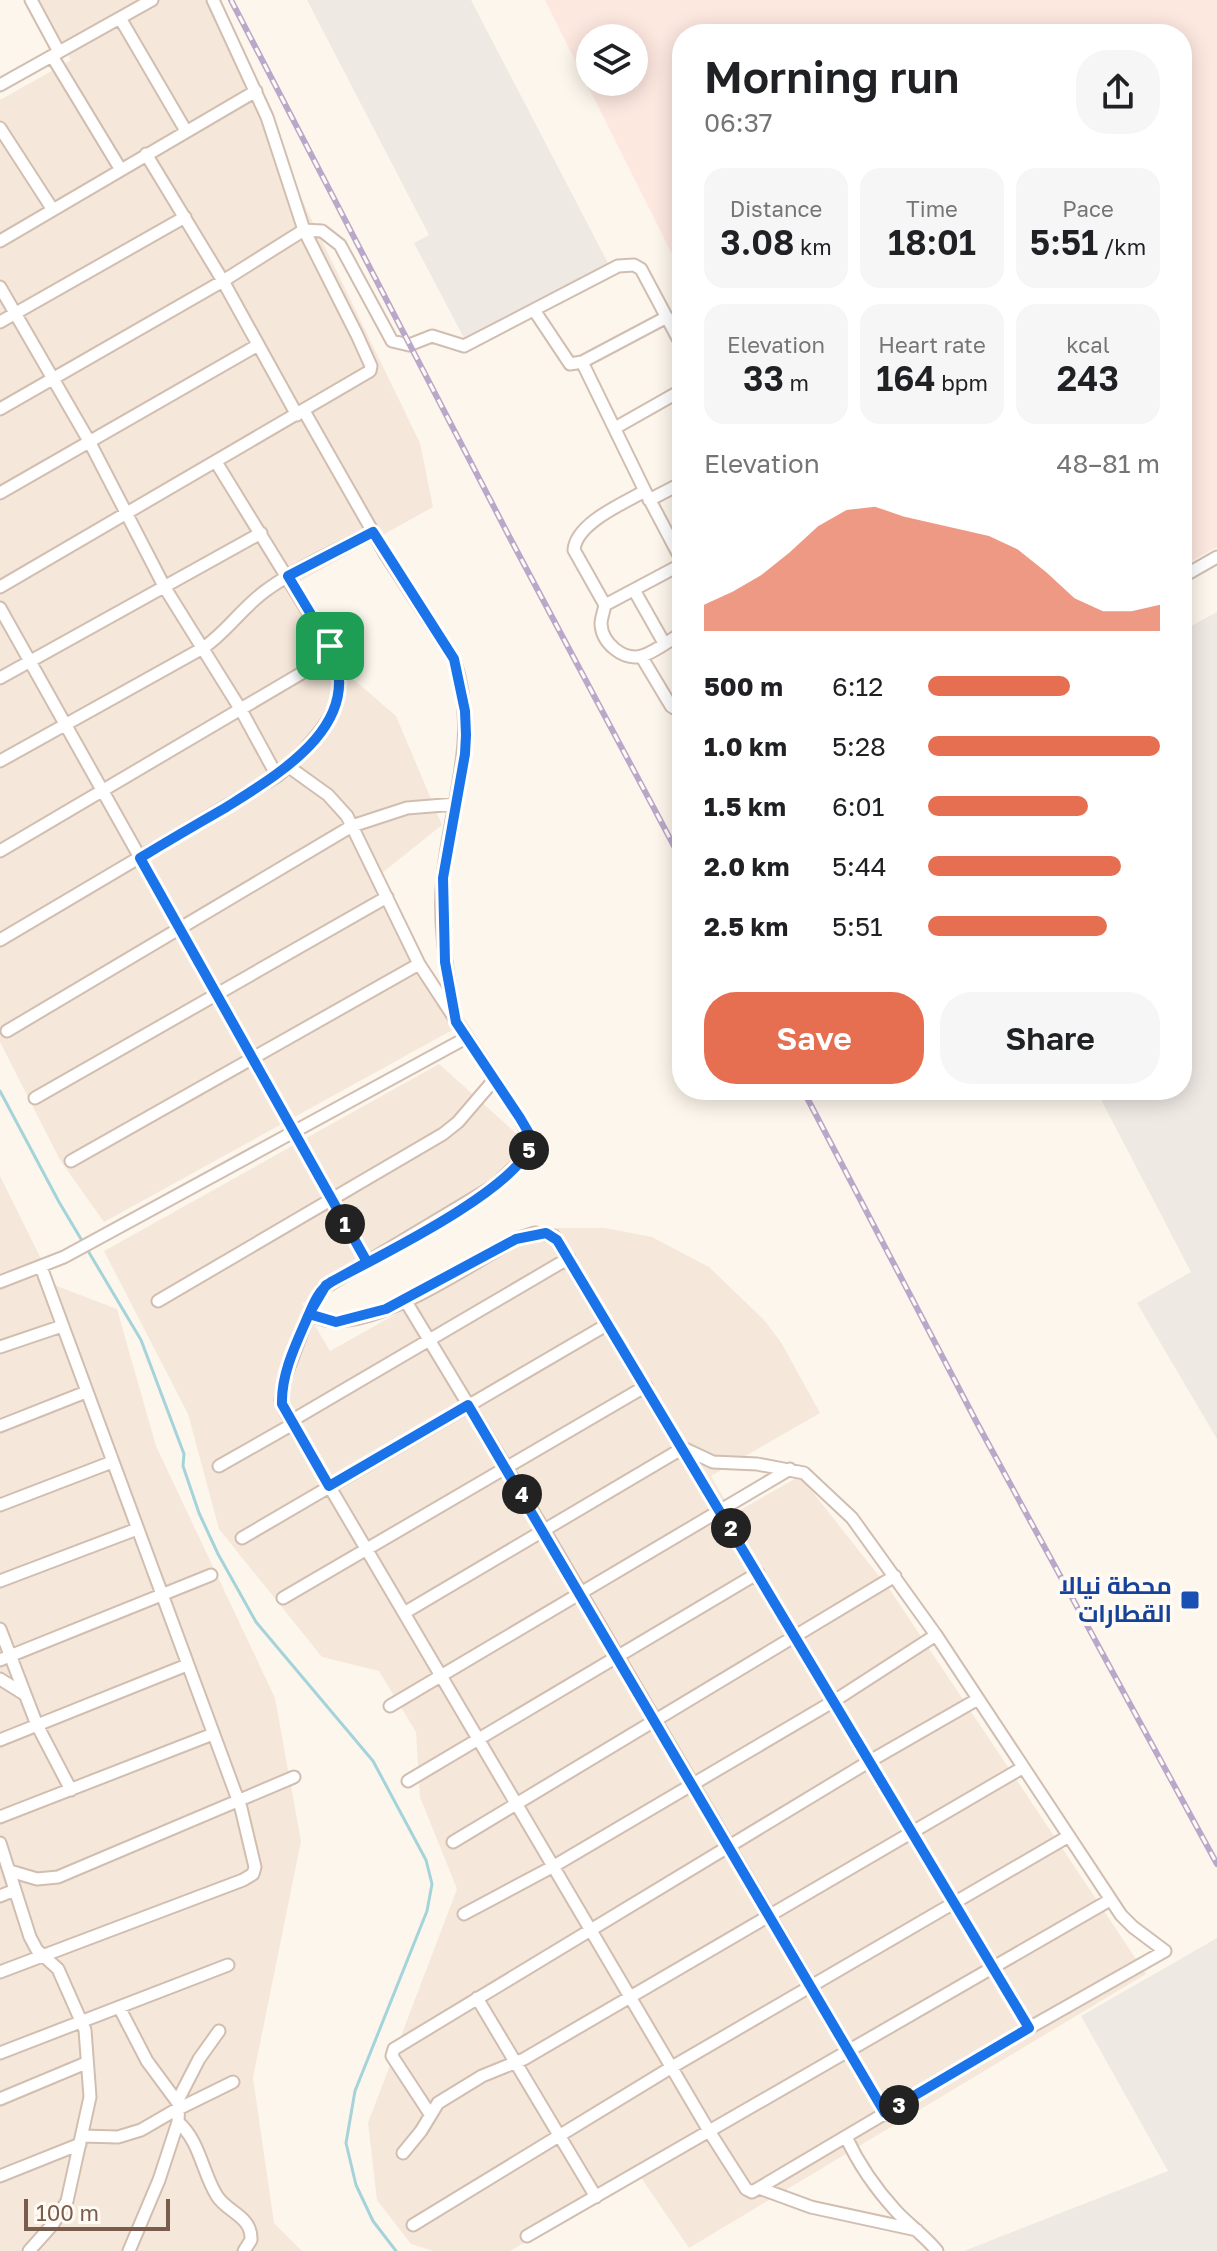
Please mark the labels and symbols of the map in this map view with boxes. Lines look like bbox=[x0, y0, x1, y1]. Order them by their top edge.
pin bbox=[296, 612, 364, 680]
pin: 5 bbox=[509, 1130, 549, 1170]
pin: 1 bbox=[325, 1204, 365, 1244]
pin: 4 bbox=[502, 1474, 542, 1514]
pin: 2 bbox=[711, 1508, 751, 1548]
place label: محطة نيالا القطارات bbox=[1059, 1570, 1172, 1628]
marker: محطة نيالا القطارات bbox=[1179, 1589, 1201, 1611]
pin: 3 bbox=[879, 2085, 919, 2125]
scale bar bbox=[24, 2195, 170, 2231]

